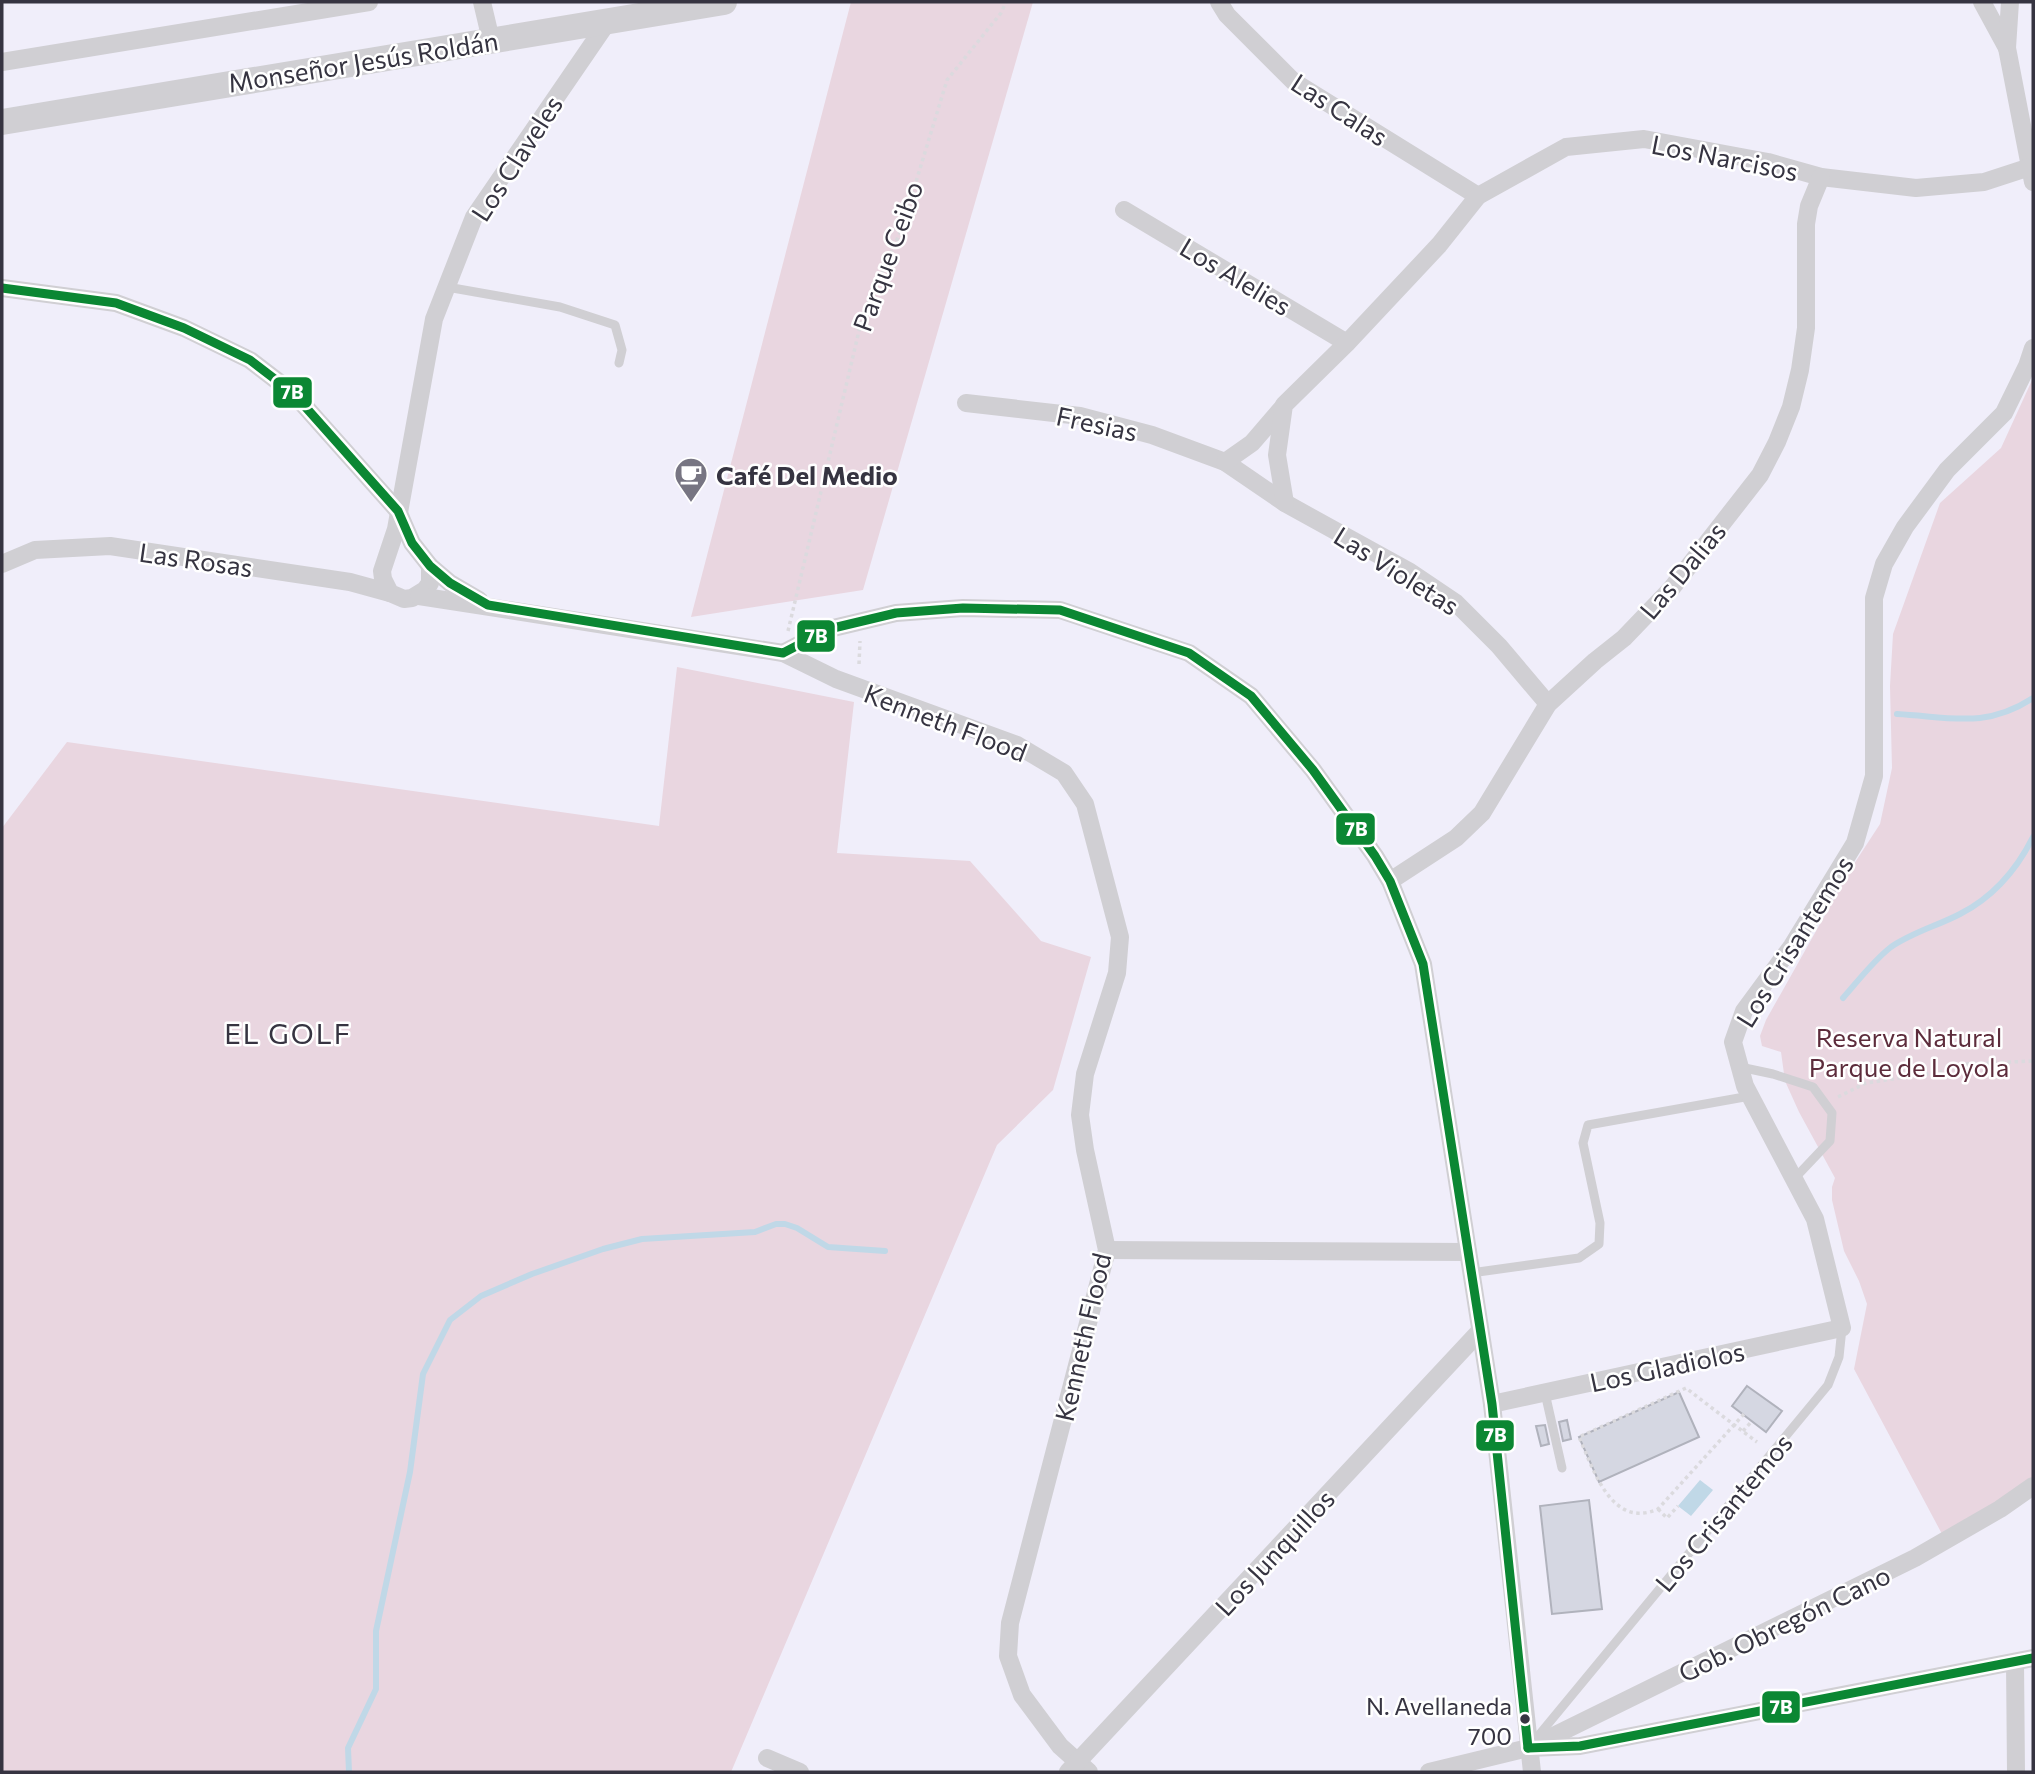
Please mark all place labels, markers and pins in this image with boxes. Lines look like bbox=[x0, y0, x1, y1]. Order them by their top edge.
cafe icon: Café Del Medio bbox=[672, 455, 710, 504]
place label: Café Del Medio bbox=[716, 459, 898, 490]
place label: N. Avellaneda 700 bbox=[1366, 1691, 1512, 1750]
marker: N. Avellaneda 700 bbox=[1518, 1712, 1532, 1726]

